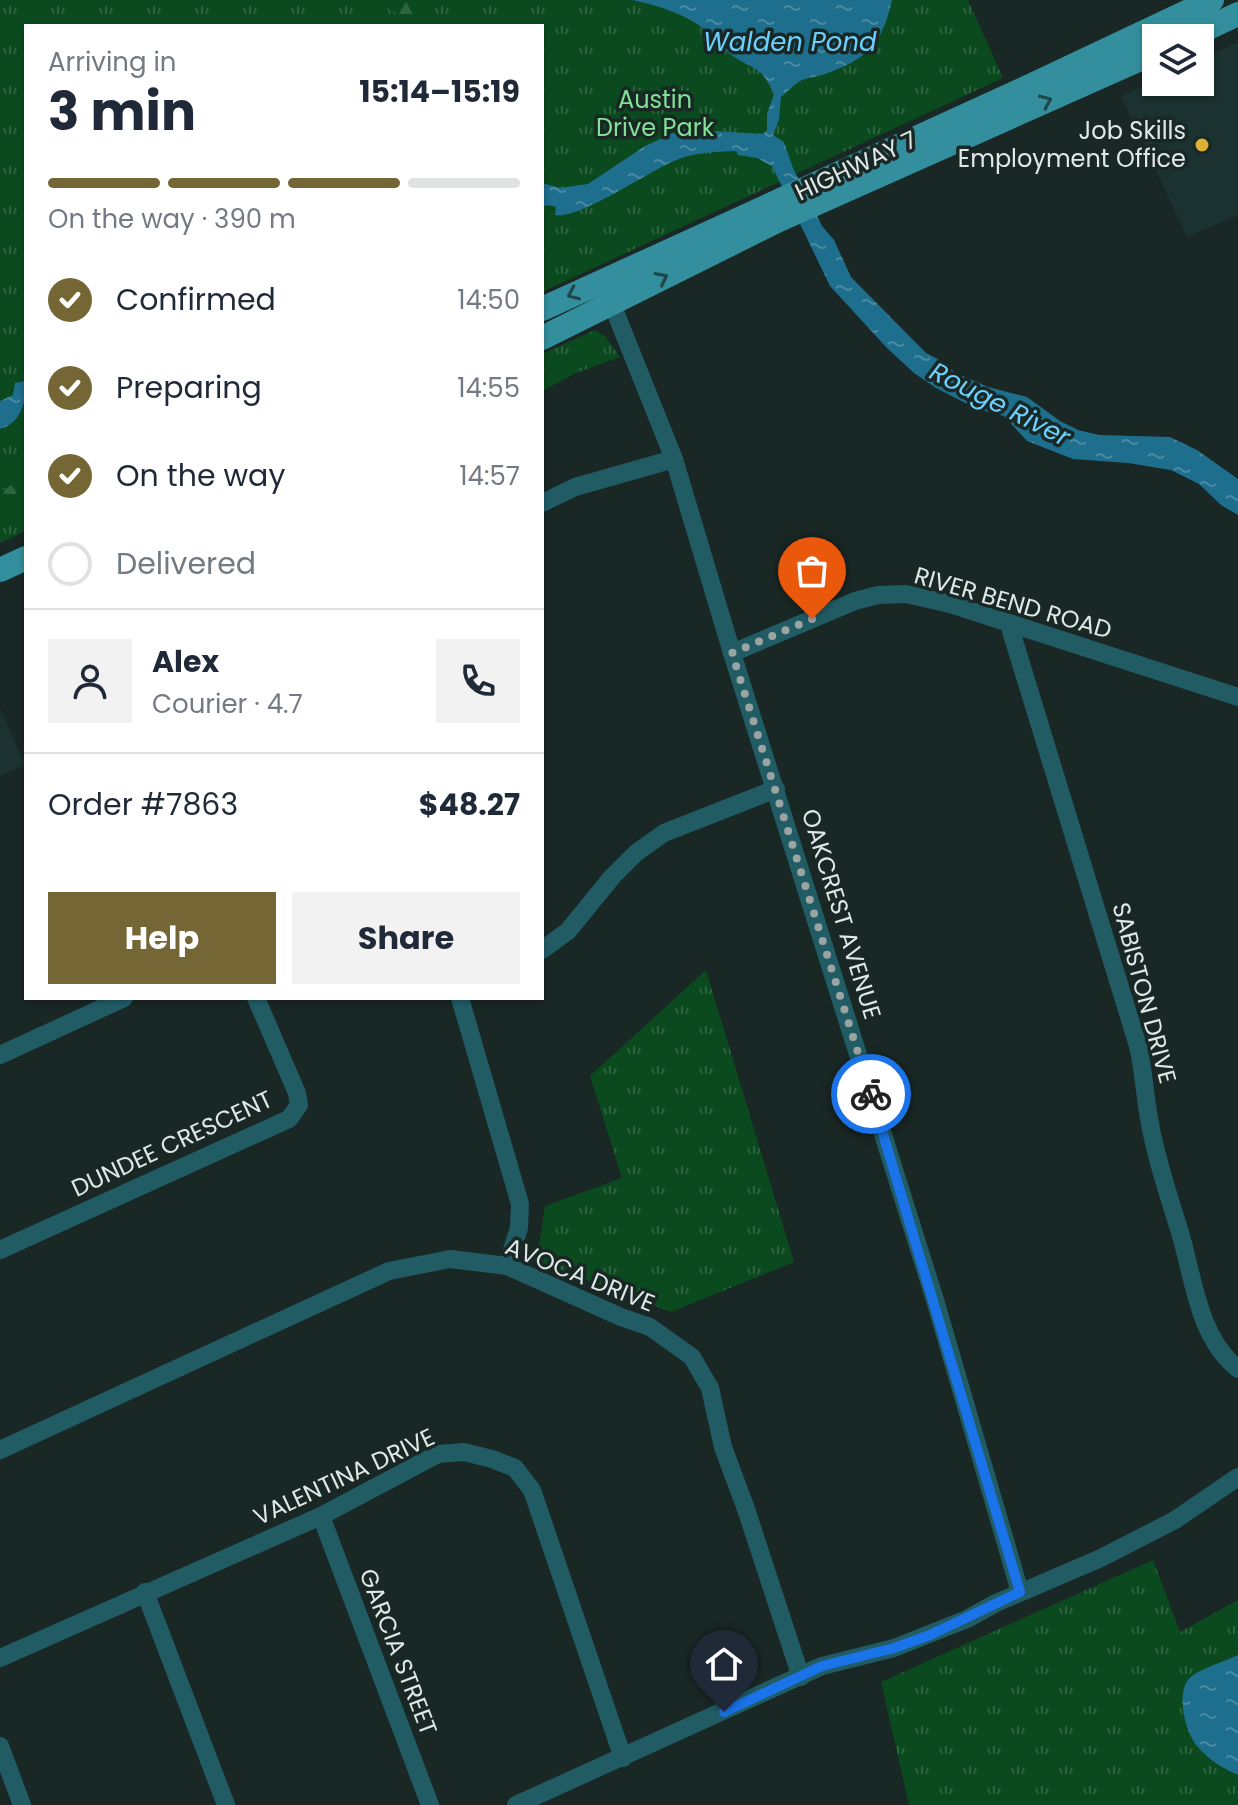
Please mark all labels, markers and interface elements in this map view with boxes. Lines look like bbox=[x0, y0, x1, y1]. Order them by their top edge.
water label: Walden Pond bbox=[703, 24, 877, 60]
map controls bbox=[1142, 24, 1214, 96]
button: layers bbox=[1142, 24, 1214, 96]
text: Arriving in bbox=[48, 44, 177, 80]
text: 15:14–15:19 bbox=[359, 70, 520, 113]
text: 3 min bbox=[48, 75, 196, 148]
park label: Austin Drive Park bbox=[596, 83, 715, 144]
one-way arrow bbox=[1038, 94, 1053, 110]
place label: Job Skills Employment Office bbox=[958, 114, 1186, 175]
street label: HIGHWAY 7 bbox=[789, 123, 922, 208]
marker: Job Skills Employment Office bbox=[1193, 136, 1211, 154]
text: On the way · 390 m bbox=[48, 201, 296, 237]
one-way arrow bbox=[654, 272, 669, 288]
icon: check bbox=[48, 278, 92, 322]
text: Confirmed bbox=[116, 278, 276, 321]
text: 14:50 bbox=[457, 282, 520, 318]
one-way arrow bbox=[567, 285, 582, 301]
water label: Rouge River bbox=[924, 353, 1078, 455]
icon: check bbox=[48, 366, 92, 410]
text: Preparing bbox=[116, 366, 262, 409]
text: 14:55 bbox=[457, 370, 520, 406]
icon: check bbox=[48, 454, 92, 498]
text: On the way bbox=[116, 454, 285, 497]
text: 14:57 bbox=[459, 458, 520, 494]
pin bbox=[778, 537, 846, 619]
text: Delivered bbox=[116, 542, 256, 585]
icon: bag bbox=[790, 549, 834, 593]
street label: RIVER BEND ROAD bbox=[911, 559, 1116, 646]
button: person bbox=[48, 639, 132, 723]
button: phone bbox=[436, 639, 520, 723]
text: Alex bbox=[152, 640, 219, 683]
text: Courier · 4.7 bbox=[152, 686, 303, 722]
text: Order #7863 bbox=[48, 783, 238, 826]
text: $48.27 bbox=[419, 783, 520, 826]
street label: OAKCREST AVENUE bbox=[794, 805, 889, 1023]
button: Help bbox=[48, 892, 276, 984]
button: Share bbox=[292, 892, 520, 984]
street label: SABISTON DRIVE bbox=[1104, 899, 1185, 1087]
courier bbox=[831, 1054, 911, 1134]
icon: bike bbox=[849, 1072, 893, 1116]
street label: DUNDEE CRESCENT bbox=[66, 1082, 278, 1205]
street label: AVOCA DRIVE bbox=[501, 1230, 660, 1320]
street label: VALENTINA DRIVE bbox=[248, 1420, 440, 1533]
street label: GARCIA STREET bbox=[352, 1564, 445, 1740]
pin bbox=[690, 1630, 758, 1712]
icon: home bbox=[702, 1642, 746, 1686]

